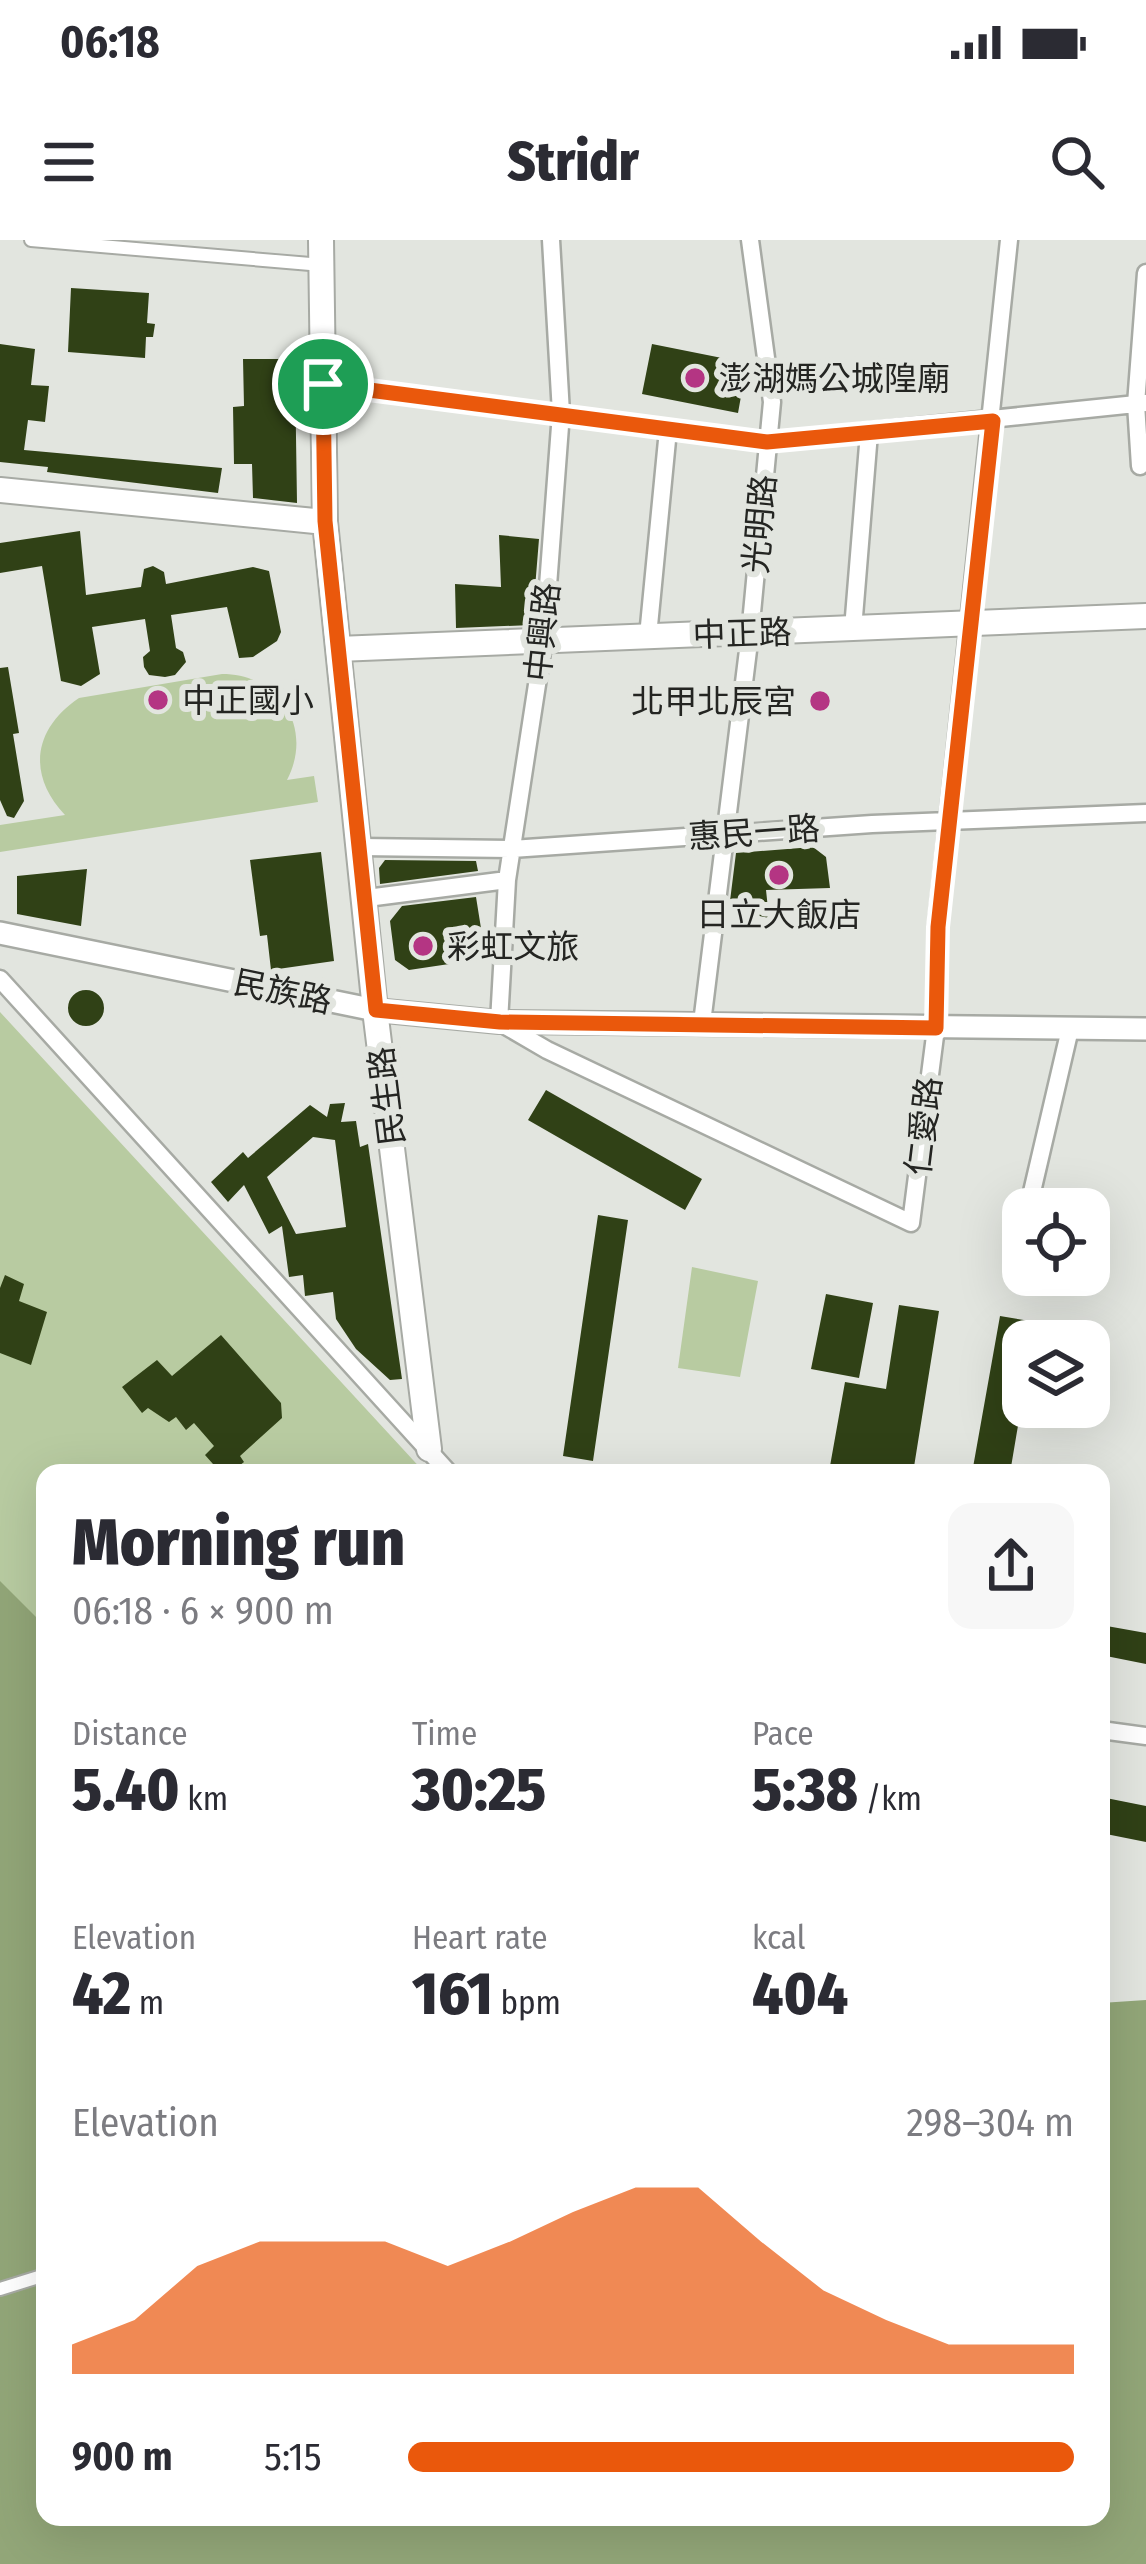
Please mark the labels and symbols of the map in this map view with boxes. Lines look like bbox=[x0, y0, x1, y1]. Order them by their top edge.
pin bbox=[272, 333, 374, 435]
place label: 澎湖媽公城隍廟 bbox=[719, 359, 950, 399]
marker: 澎湖媽公城隍廟 bbox=[682, 365, 708, 391]
street label: 光明路 bbox=[736, 473, 784, 575]
street label: 中興路 bbox=[518, 581, 568, 683]
street label: 中正路 bbox=[692, 612, 792, 656]
place label: 中正國小 bbox=[182, 681, 314, 721]
place label: 北甲北辰宮 bbox=[631, 682, 796, 722]
marker: 中正國小 bbox=[145, 687, 171, 713]
marker: 北甲北辰宮 bbox=[807, 688, 833, 714]
street label: 惠民一路 bbox=[687, 808, 821, 858]
marker: 日立大飯店 bbox=[766, 862, 792, 888]
place label: 日立大飯店 bbox=[697, 895, 862, 935]
place label: 彩虹文旅 bbox=[447, 927, 579, 967]
marker: 彩虹文旅 bbox=[410, 933, 436, 959]
street label: 民族路 bbox=[230, 962, 335, 1022]
street label: 民生路 bbox=[361, 1044, 413, 1147]
street label: 仁愛路 bbox=[898, 1075, 950, 1178]

